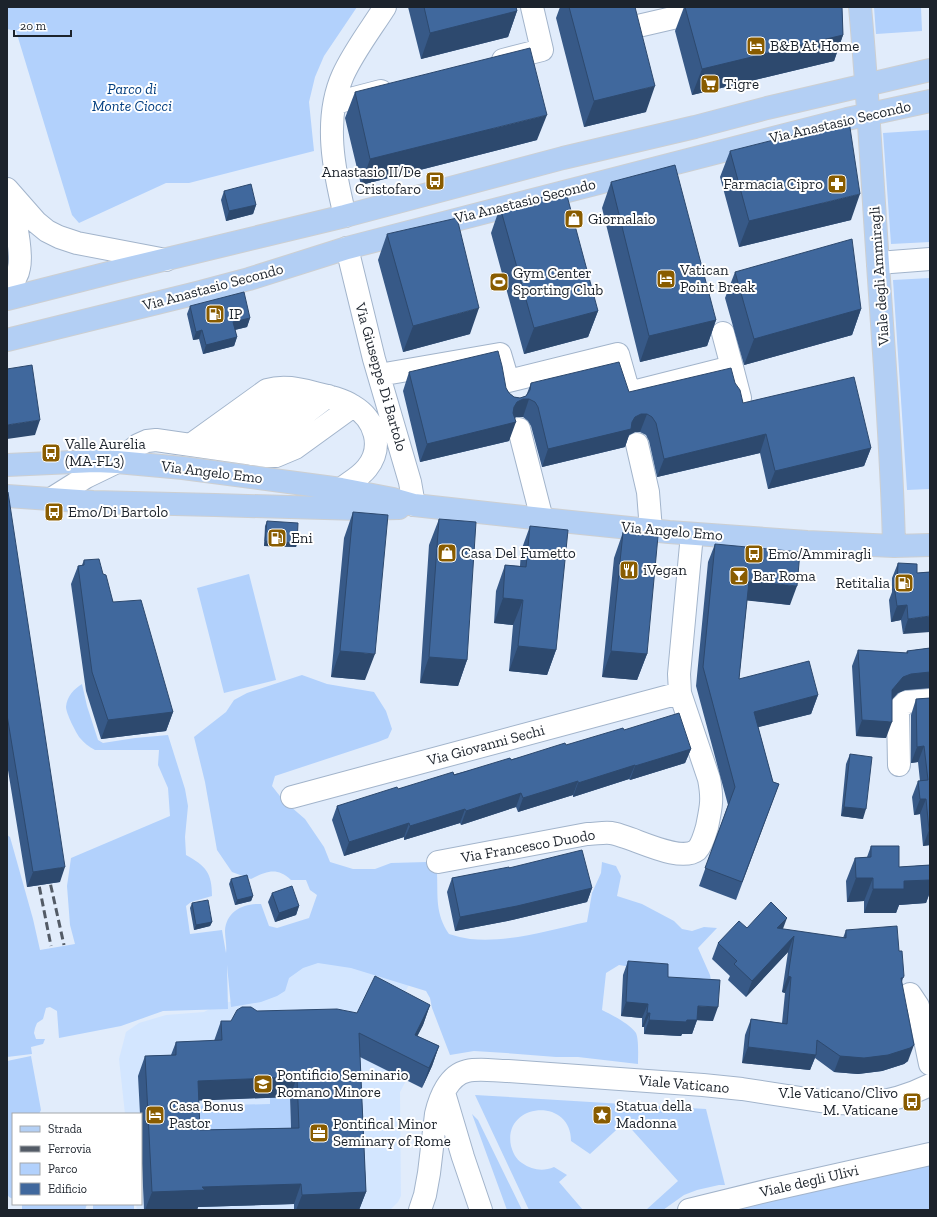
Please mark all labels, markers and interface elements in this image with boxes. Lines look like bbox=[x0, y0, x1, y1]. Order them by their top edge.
scale bar bbox=[14, 12, 71, 38]
text: 20 m bbox=[20, 19, 47, 33]
hotel icon: B&B At Home bbox=[745, 35, 767, 57]
place label: B&B At Home bbox=[770, 37, 859, 55]
supermarket icon: Tigre bbox=[699, 73, 721, 95]
place label: Tigre bbox=[724, 75, 759, 93]
park label: Parco di Monte Ciocci bbox=[92, 80, 172, 115]
street label: Via Anastasio Secondo bbox=[766, 97, 913, 147]
place label: Anastasio II/De Cristofaro bbox=[322, 163, 421, 198]
bus stop icon: Anastasio II/De Cristofaro bbox=[424, 170, 446, 192]
pharmacy icon: Farmacia Cipro bbox=[826, 173, 848, 195]
street label: Via Anastasio Secondo bbox=[452, 175, 598, 227]
place label: Farmacia Cipro bbox=[723, 175, 823, 193]
street label: Viale degli Ammiragli bbox=[865, 206, 893, 347]
shop icon: Giornalaio bbox=[563, 208, 585, 230]
place label: Giornalaio bbox=[588, 210, 656, 228]
street label: Via Anastasio Secondo bbox=[140, 259, 286, 315]
place label: Vatican Point Break bbox=[679, 261, 755, 296]
place label: Gym Center Sporting Club bbox=[513, 264, 603, 299]
hotel icon: Vatican Point Break bbox=[655, 268, 677, 290]
sports icon: Gym Center Sporting Club bbox=[488, 271, 510, 293]
street label: Via Giuseppe Di Bartolo bbox=[351, 300, 411, 454]
fuel station icon: IP bbox=[204, 303, 226, 325]
place label: IP bbox=[229, 305, 243, 323]
place label: Valle Aurelia (MA-FL3) bbox=[64, 435, 146, 470]
bus stop icon: Valle Aurelia (MA-FL3) bbox=[40, 442, 62, 464]
street label: Via Angelo Emo bbox=[159, 457, 264, 487]
bus stop icon: Emo/Di Bartolo bbox=[43, 501, 65, 523]
place label: Emo/Di Bartolo bbox=[68, 503, 169, 521]
street label: Via Angelo Emo bbox=[619, 518, 724, 544]
fuel station icon: Eni bbox=[266, 527, 288, 549]
place label: Eni bbox=[291, 529, 313, 547]
shop icon: Casa Del Fumetto bbox=[436, 542, 458, 564]
bus stop icon: Emo/Ammiragli bbox=[743, 543, 765, 565]
place label: Casa Del Fumetto bbox=[461, 544, 576, 562]
place label: Emo/Ammiragli bbox=[768, 545, 872, 563]
restaurant icon: iVegan bbox=[618, 559, 640, 581]
place label: iVegan bbox=[643, 561, 687, 579]
bar icon: Bar Roma bbox=[728, 565, 750, 587]
place label: Bar Roma bbox=[753, 567, 816, 585]
fuel station icon: Retitalia bbox=[893, 572, 915, 594]
place label: Retitalia bbox=[836, 574, 890, 592]
street label: Via Giovanni Sechi bbox=[424, 721, 547, 770]
street label: Via Francesco Duodo bbox=[458, 825, 597, 867]
place label: Pontificio Seminario Romano Minore bbox=[277, 1066, 409, 1101]
street label: Viale Vaticano bbox=[637, 1071, 730, 1097]
school or university icon: Pontificio Seminario Romano Minore bbox=[252, 1073, 274, 1095]
place label: V.le Vaticano/Clivo M. Vaticane bbox=[778, 1084, 898, 1119]
bus stop icon: V.le Vaticano/Clivo M. Vaticane bbox=[901, 1091, 923, 1113]
place label: Casa Bonus Pastor bbox=[169, 1097, 244, 1132]
place label: Statua della Madonna bbox=[616, 1097, 692, 1132]
hotel icon: Casa Bonus Pastor bbox=[144, 1104, 166, 1126]
place icon: Statua della Madonna bbox=[591, 1104, 613, 1126]
legend bbox=[12, 1113, 142, 1205]
place label: Pontifical Minor Seminary of Rome bbox=[333, 1115, 451, 1150]
text: Strada bbox=[48, 1122, 82, 1136]
office icon: Pontifical Minor Seminary of Rome bbox=[308, 1122, 330, 1144]
text: Ferrovia bbox=[48, 1142, 92, 1156]
street label: Viale degli Ulivi bbox=[757, 1161, 860, 1201]
text: Parco bbox=[48, 1162, 77, 1176]
text: Edificio bbox=[48, 1182, 87, 1196]

